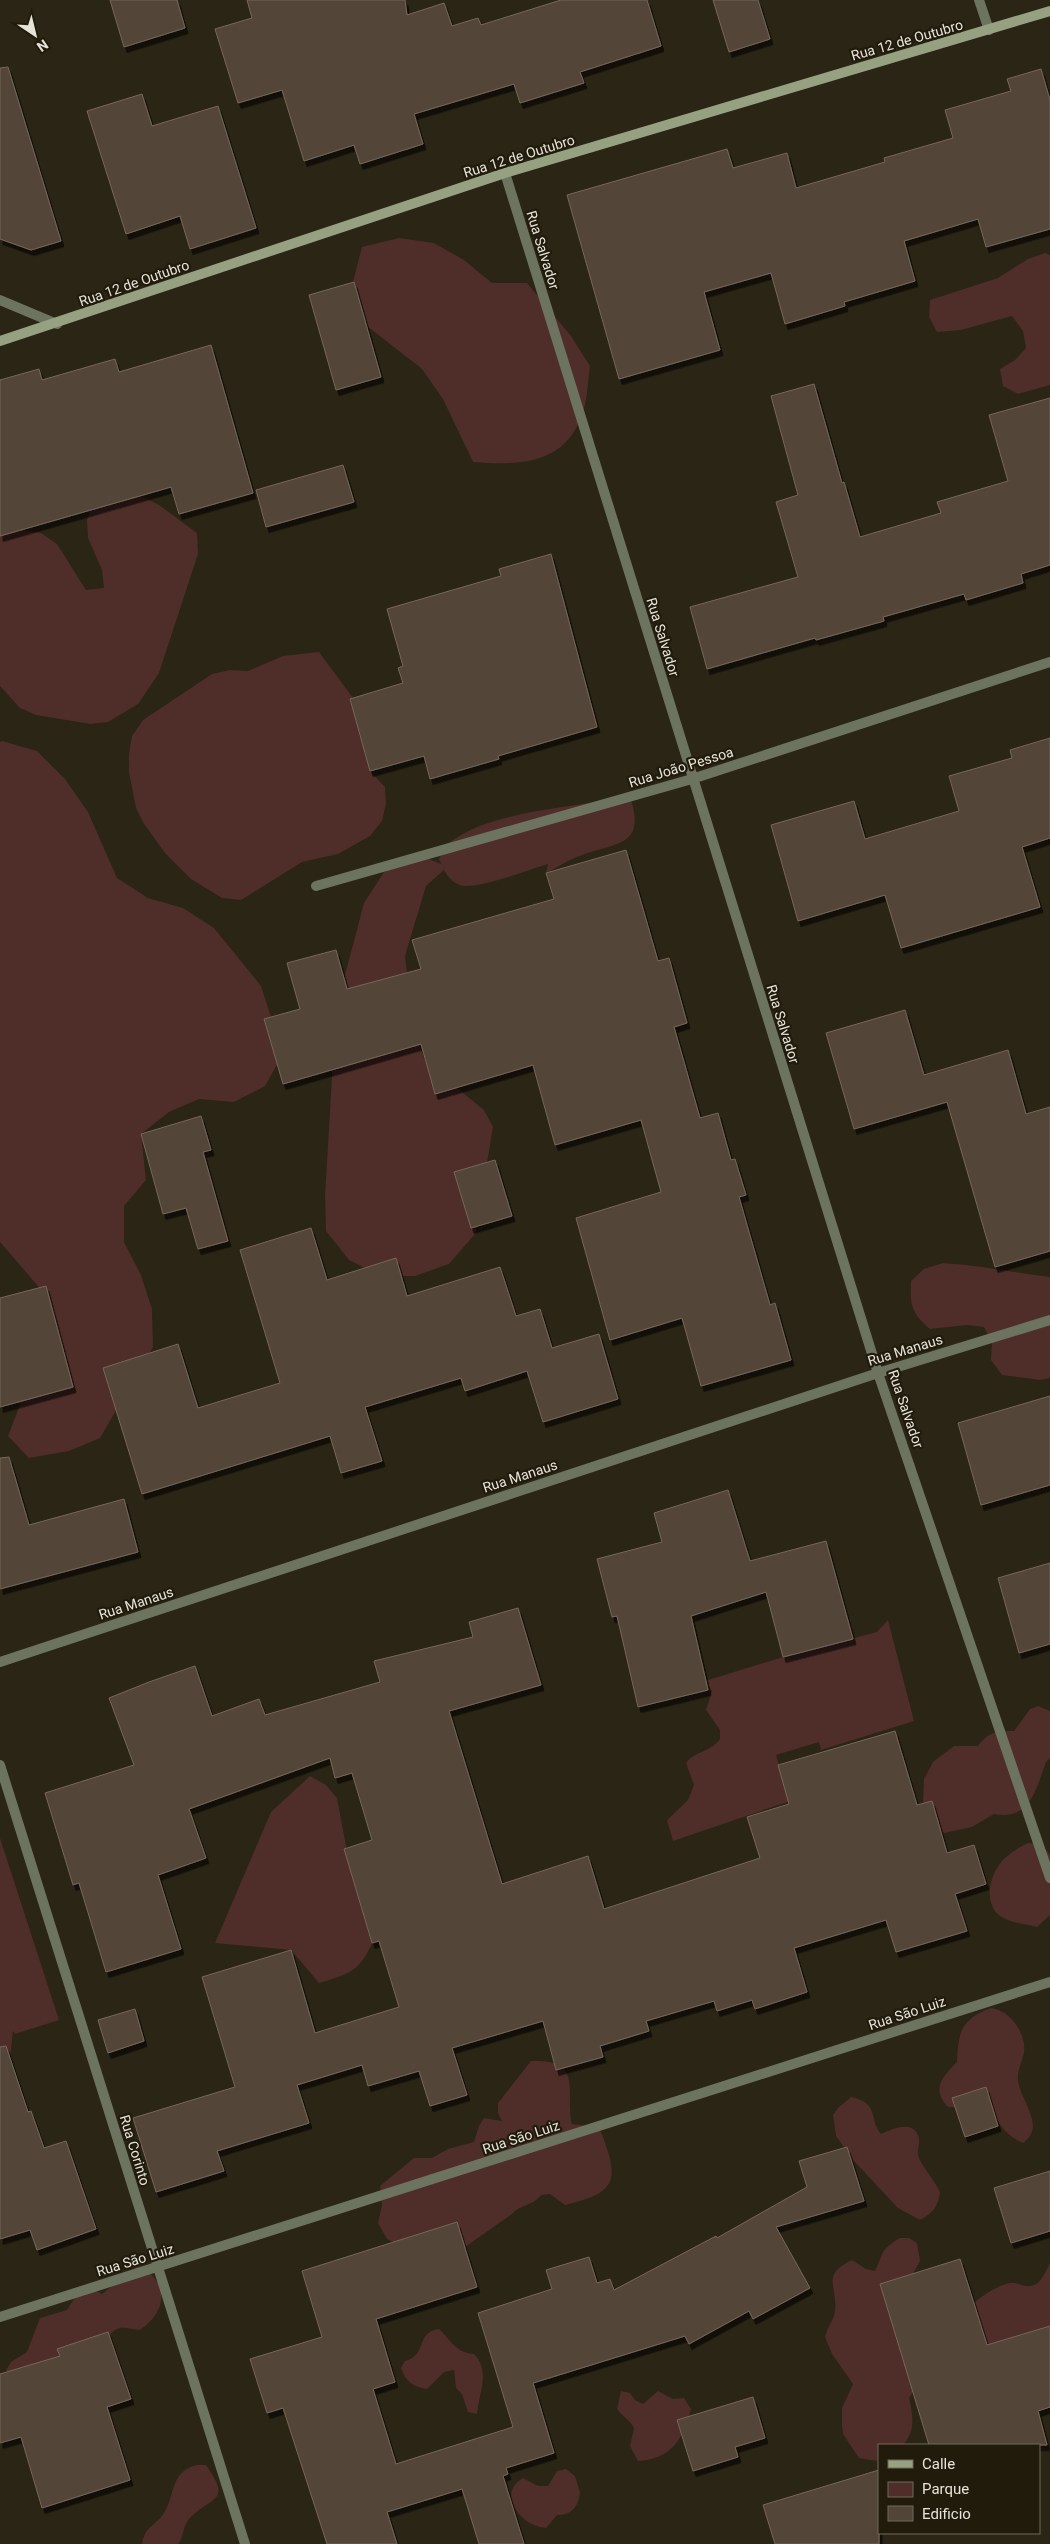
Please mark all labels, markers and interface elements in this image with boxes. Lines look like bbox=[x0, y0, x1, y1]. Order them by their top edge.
north arrow bbox=[10, 10, 60, 60]
street label: Rua 12 de Outubro bbox=[849, 16, 965, 64]
text: N bbox=[34, 36, 51, 55]
street label: Rua 12 de Outubro bbox=[461, 131, 577, 181]
street label: Rua Salvador bbox=[523, 209, 563, 292]
street label: Rua 12 de Outubro bbox=[77, 257, 191, 309]
street label: Rua Salvador bbox=[643, 596, 683, 679]
street label: Rua João Pessoa bbox=[627, 743, 735, 791]
street label: Rua Salvador bbox=[763, 983, 803, 1066]
street label: Rua Manaus bbox=[866, 1331, 944, 1369]
street label: Rua Salvador bbox=[885, 1368, 927, 1450]
street label: Rua Manaus bbox=[481, 1456, 559, 1496]
street label: Rua Manaus bbox=[97, 1583, 175, 1623]
street label: Rua São Luiz bbox=[866, 1993, 948, 2033]
street label: Rua Corinto bbox=[117, 2113, 153, 2187]
street label: Rua São Luiz bbox=[480, 2117, 562, 2157]
street label: Rua São Luiz bbox=[94, 2241, 176, 2279]
legend bbox=[878, 2444, 1040, 2534]
text: Calle bbox=[922, 2455, 955, 2473]
text: Parque bbox=[922, 2480, 969, 2498]
text: Edificio bbox=[922, 2505, 971, 2523]

